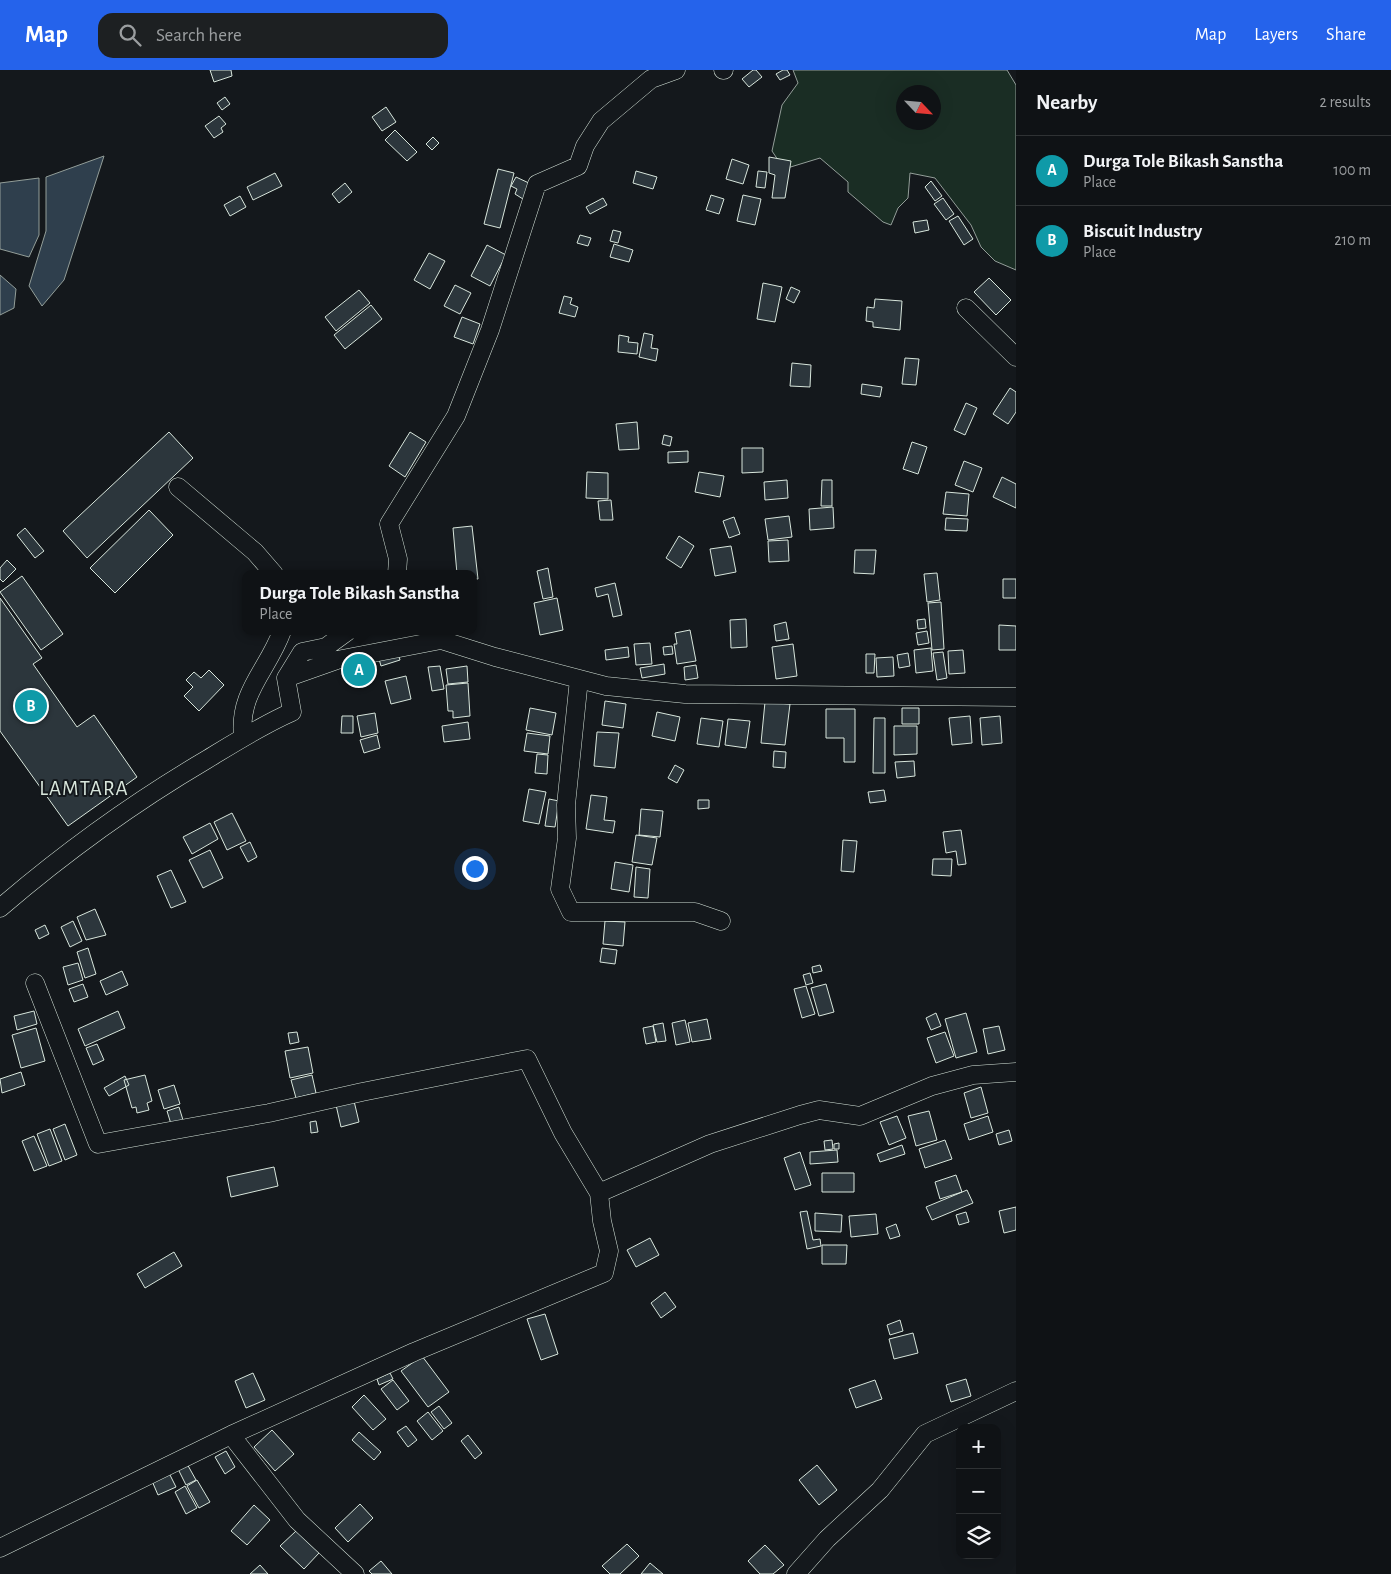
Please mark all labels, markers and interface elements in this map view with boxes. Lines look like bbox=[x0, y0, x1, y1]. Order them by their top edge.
search box bbox=[98, 13, 448, 58]
icon: search bbox=[116, 21, 144, 49]
text: Map bbox=[25, 23, 68, 47]
text: Search here bbox=[156, 26, 242, 45]
text: Map bbox=[1195, 26, 1226, 44]
text: Layers bbox=[1254, 26, 1298, 44]
text: Share bbox=[1326, 26, 1366, 44]
north arrow bbox=[896, 85, 941, 130]
text: Nearby bbox=[1036, 92, 1097, 113]
text: 2 results bbox=[1319, 94, 1371, 110]
text: Durga Tole Bikash Sanstha bbox=[1083, 152, 1283, 171]
text: A bbox=[1047, 162, 1057, 178]
text: 100 m bbox=[1333, 162, 1371, 178]
text: Place bbox=[1083, 174, 1116, 190]
text: Biscuit Industry bbox=[1083, 222, 1202, 241]
text: B bbox=[1047, 232, 1057, 248]
text: 210 m bbox=[1334, 232, 1371, 248]
text: Place bbox=[1083, 244, 1116, 260]
popup bbox=[242, 570, 477, 635]
text: Durga Tole Bikash Sanstha bbox=[259, 584, 460, 603]
text: Place bbox=[259, 606, 293, 622]
pin: A bbox=[343, 651, 375, 689]
pin: B bbox=[15, 687, 47, 725]
district label: LAMTARA bbox=[39, 778, 129, 799]
your location bbox=[462, 856, 488, 882]
map controls bbox=[956, 1424, 1001, 1559]
button: + bbox=[956, 1424, 1001, 1469]
button: − bbox=[956, 1469, 1001, 1514]
button: layers bbox=[956, 1514, 1001, 1559]

